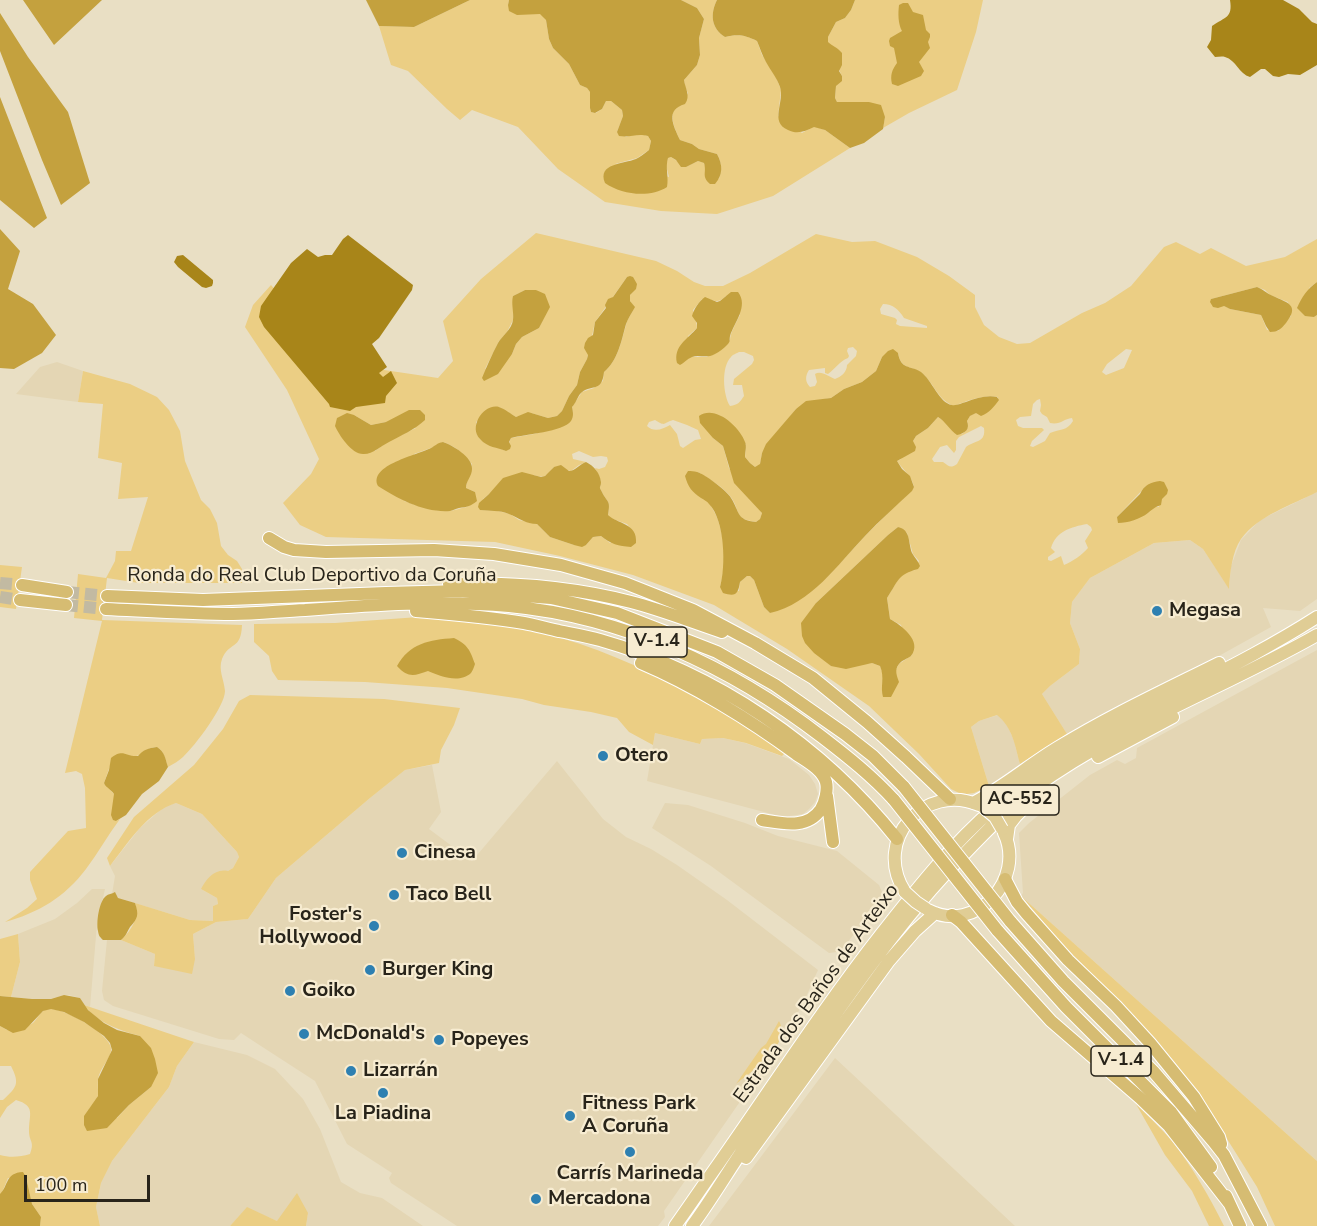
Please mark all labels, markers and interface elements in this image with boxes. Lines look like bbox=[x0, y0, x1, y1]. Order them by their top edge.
street label: Ronda do Real Club Deportivo da Coruña bbox=[127, 564, 497, 588]
place label: Megasa bbox=[1169, 599, 1241, 623]
marker: Megasa bbox=[1150, 604, 1164, 618]
road number: V-1.4 bbox=[627, 627, 687, 657]
place label: Otero bbox=[615, 744, 668, 768]
marker: Otero bbox=[596, 749, 610, 763]
road number: AC-552 bbox=[981, 785, 1059, 815]
place label: Cinesa bbox=[414, 841, 476, 865]
marker: Cinesa bbox=[395, 846, 409, 860]
street label: Estrada dos Baños de Arteixo bbox=[729, 880, 905, 1108]
place label: Taco Bell bbox=[406, 883, 491, 907]
marker: Taco Bell bbox=[387, 888, 401, 902]
place label: Foster's Hollywood bbox=[259, 903, 362, 950]
marker: Foster's Hollywood bbox=[367, 919, 381, 933]
place label: Burger King bbox=[382, 958, 493, 982]
marker: Burger King bbox=[363, 963, 377, 977]
place label: Goiko bbox=[302, 979, 355, 1003]
marker: Goiko bbox=[283, 984, 297, 998]
place label: McDonald's bbox=[316, 1022, 425, 1046]
marker: McDonald's bbox=[297, 1027, 311, 1041]
place label: Popeyes bbox=[451, 1028, 529, 1052]
marker: Popeyes bbox=[432, 1033, 446, 1047]
road number: V-1.4 bbox=[1091, 1046, 1151, 1076]
place label: Lizarrán bbox=[363, 1059, 438, 1083]
marker: Lizarrán bbox=[344, 1064, 358, 1078]
marker: La Piadina bbox=[376, 1086, 390, 1100]
place label: Fitness Park A Coruña bbox=[582, 1092, 696, 1139]
place label: La Piadina bbox=[335, 1102, 431, 1126]
marker: Fitness Park A Coruña bbox=[563, 1109, 577, 1123]
marker: Carrís Marineda bbox=[623, 1145, 637, 1159]
place label: Carrís Marineda bbox=[557, 1162, 703, 1186]
scale bar bbox=[27, 1163, 153, 1201]
text: 100 m bbox=[35, 1173, 87, 1197]
place label: Mercadona bbox=[548, 1187, 650, 1211]
marker: Mercadona bbox=[529, 1192, 543, 1206]

